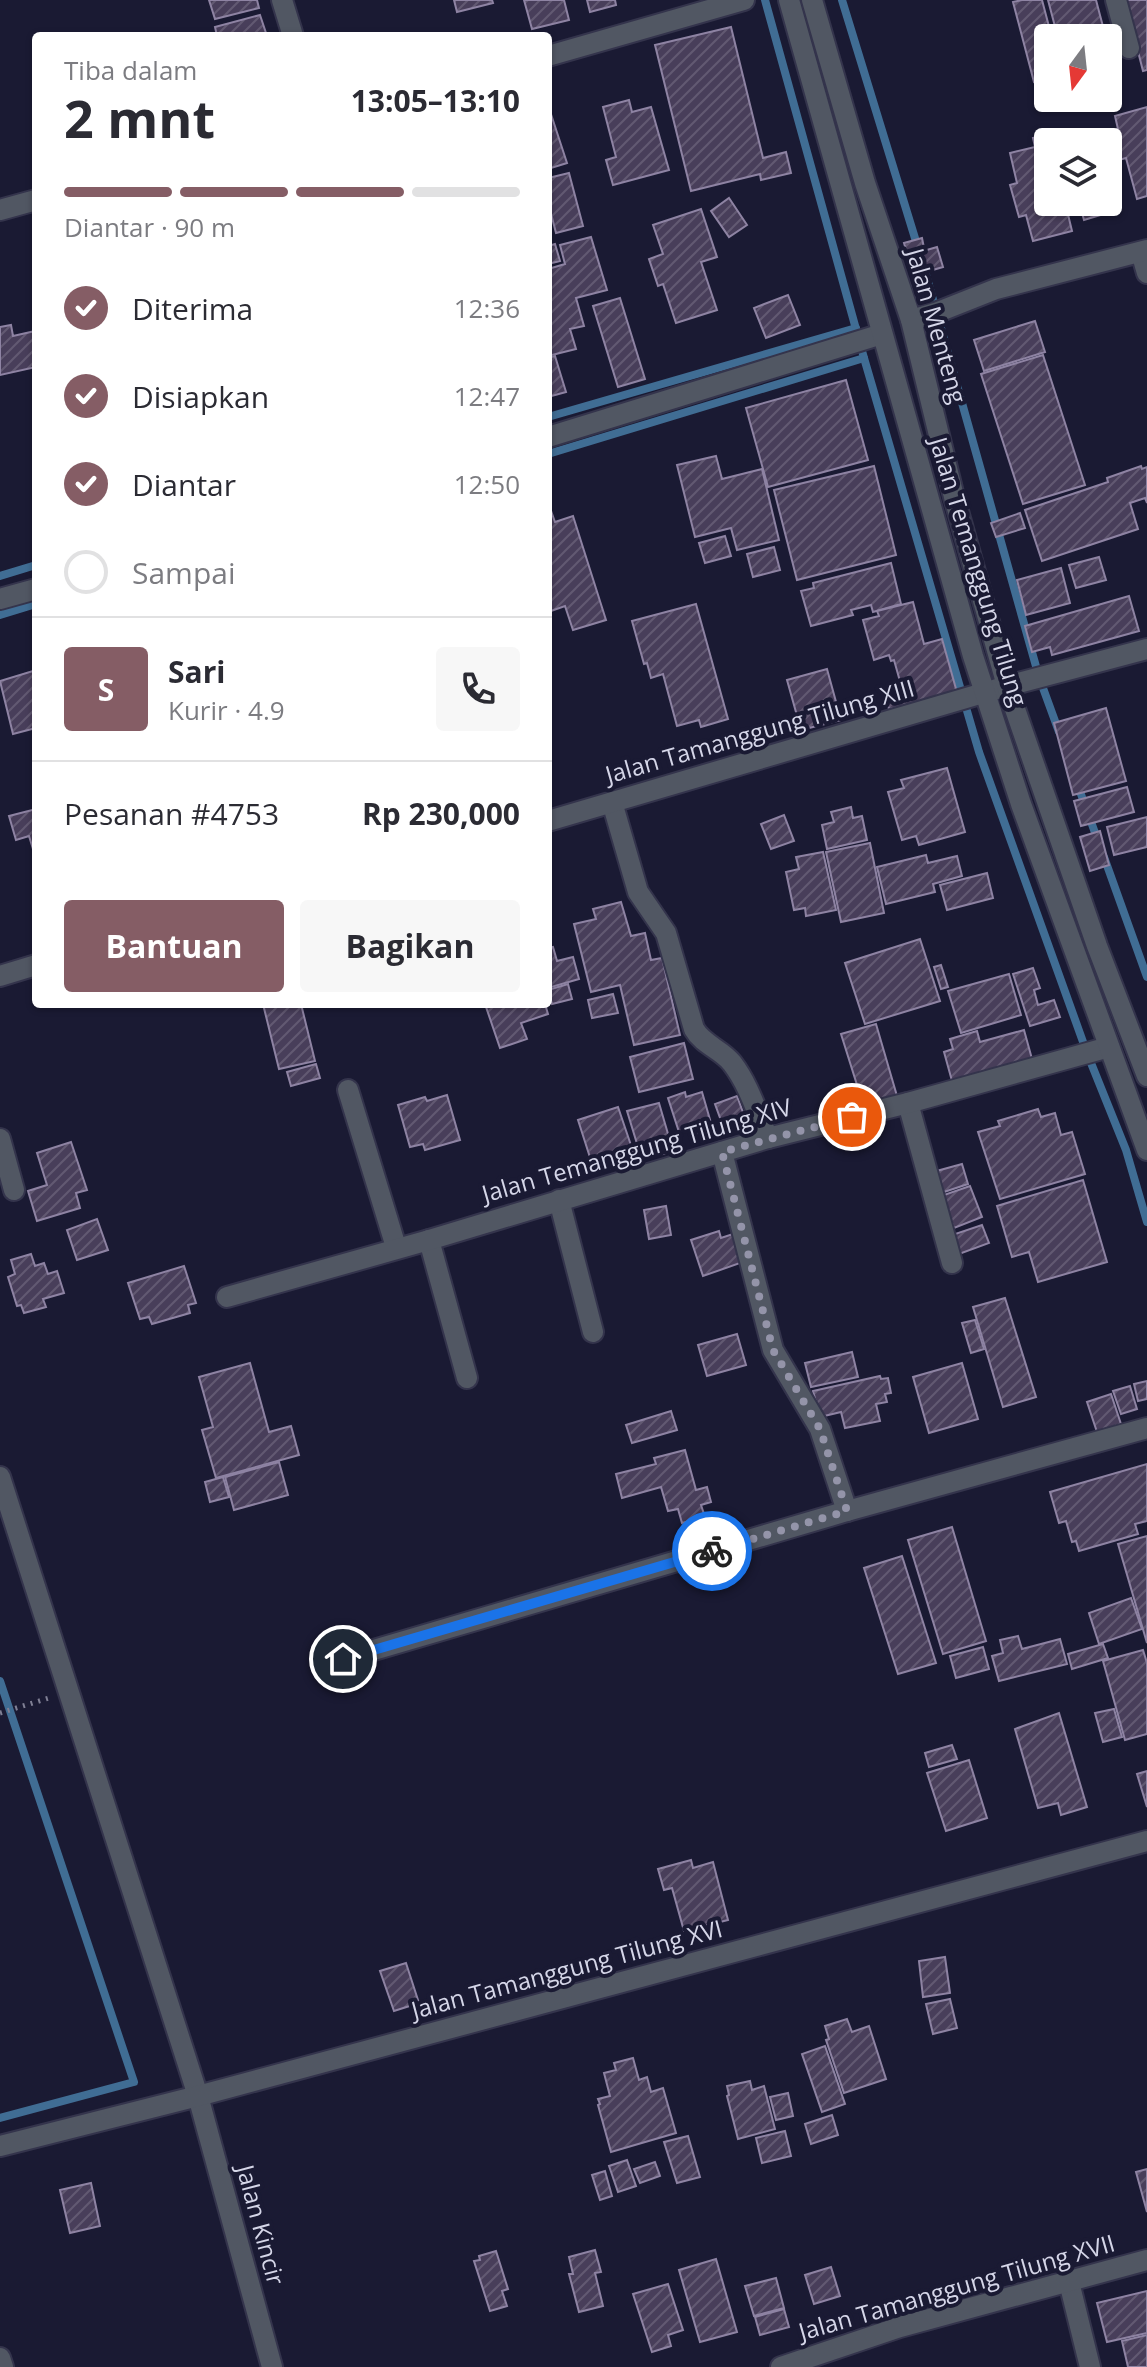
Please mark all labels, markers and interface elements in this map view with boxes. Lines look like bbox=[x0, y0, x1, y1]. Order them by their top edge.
north arrow bbox=[1034, 24, 1122, 112]
map controls bbox=[1034, 24, 1122, 216]
text: Tiba dalam bbox=[64, 52, 197, 88]
text: 13:05–13:10 bbox=[351, 80, 520, 121]
text: 2 mnt bbox=[64, 82, 215, 153]
button: layers bbox=[1034, 128, 1122, 216]
text: Diantar · 90 m bbox=[64, 209, 235, 245]
street label: Jalan Menteng bbox=[899, 242, 975, 407]
icon: check bbox=[64, 286, 108, 330]
text: Diterima bbox=[132, 288, 253, 329]
text: 12:36 bbox=[454, 290, 520, 326]
icon: check bbox=[64, 374, 108, 418]
text: Disiapkan bbox=[132, 376, 269, 417]
text: 12:47 bbox=[454, 378, 520, 414]
street label: Jalan Temanggung Tilung bbox=[922, 431, 1036, 710]
icon: check bbox=[64, 462, 108, 506]
text: Diantar bbox=[132, 464, 236, 505]
text: 12:50 bbox=[454, 466, 520, 502]
text: Sampai bbox=[132, 552, 236, 593]
button: phone bbox=[436, 647, 520, 731]
text: Sari bbox=[168, 651, 225, 692]
text: S bbox=[98, 669, 114, 710]
street label: Jalan Tamanggung Tilung XIII bbox=[599, 671, 918, 791]
text: Kurir · 4.9 bbox=[168, 692, 285, 728]
text: Pesanan #4753 bbox=[64, 793, 279, 834]
text: Rp 230,000 bbox=[362, 793, 520, 834]
button: Bantuan bbox=[64, 900, 284, 992]
button: Bagikan bbox=[300, 900, 520, 992]
pin bbox=[818, 1083, 886, 1151]
street label: Jalan Temanggung Tilung XIV bbox=[476, 1089, 796, 1210]
icon: bag bbox=[830, 1095, 874, 1139]
courier bbox=[672, 1511, 752, 1591]
icon: bike bbox=[690, 1529, 734, 1573]
pin bbox=[309, 1625, 377, 1693]
icon: home bbox=[321, 1637, 365, 1681]
street label: Jalan Tamanggung Tilung XVI bbox=[406, 1911, 726, 2027]
street label: Jalan Kincir bbox=[229, 2159, 293, 2288]
street label: Jalan Tamanggung Tilung XVII bbox=[793, 2226, 1118, 2348]

